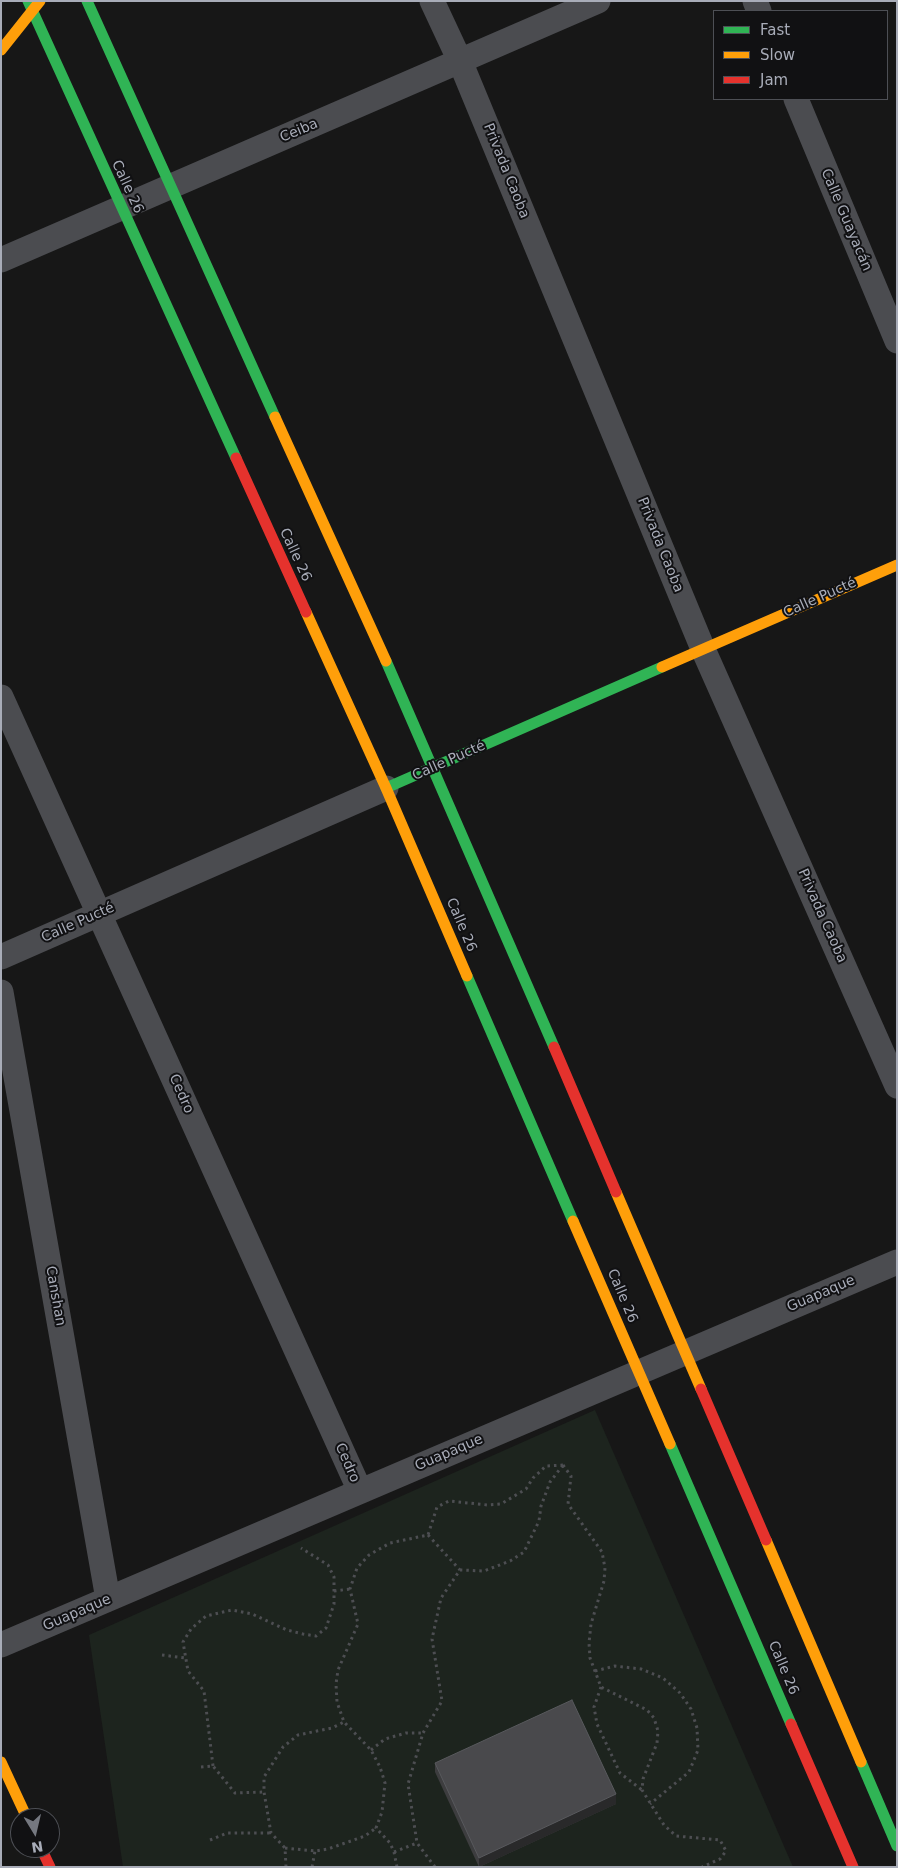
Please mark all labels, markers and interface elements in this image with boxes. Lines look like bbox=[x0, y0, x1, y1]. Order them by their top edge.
legend bbox=[713, 10, 888, 100]
text: Fast bbox=[760, 21, 790, 39]
text: Slow bbox=[760, 46, 795, 64]
text: Jam bbox=[760, 71, 788, 89]
street label: Ceiba bbox=[277, 116, 321, 146]
street label: Privada Caoba bbox=[479, 121, 533, 221]
street label: Calle 26 bbox=[107, 158, 147, 216]
street label: Calle Guayacán bbox=[817, 166, 875, 274]
street label: Privada Caoba bbox=[633, 495, 687, 595]
street label: Calle 26 bbox=[275, 526, 315, 584]
street label: Calle Pucté bbox=[781, 574, 859, 622]
street label: Calle Pucté bbox=[410, 737, 488, 785]
street label: Privada Caoba bbox=[794, 866, 850, 966]
street label: Calle 26 bbox=[442, 895, 480, 955]
street label: Calle Pucté bbox=[39, 899, 117, 947]
street label: Cedro bbox=[165, 1072, 197, 1116]
street label: Canshan bbox=[41, 1265, 69, 1327]
street label: Calle 26 bbox=[603, 1266, 641, 1326]
street label: Guapaque bbox=[785, 1272, 857, 1316]
street label: Guapaque bbox=[413, 1431, 485, 1475]
street label: Cedro bbox=[331, 1441, 363, 1485]
street label: Guapaque bbox=[41, 1591, 113, 1635]
street label: Calle 26 bbox=[764, 1638, 802, 1698]
north arrow bbox=[10, 1808, 60, 1858]
text: N bbox=[30, 1838, 44, 1856]

